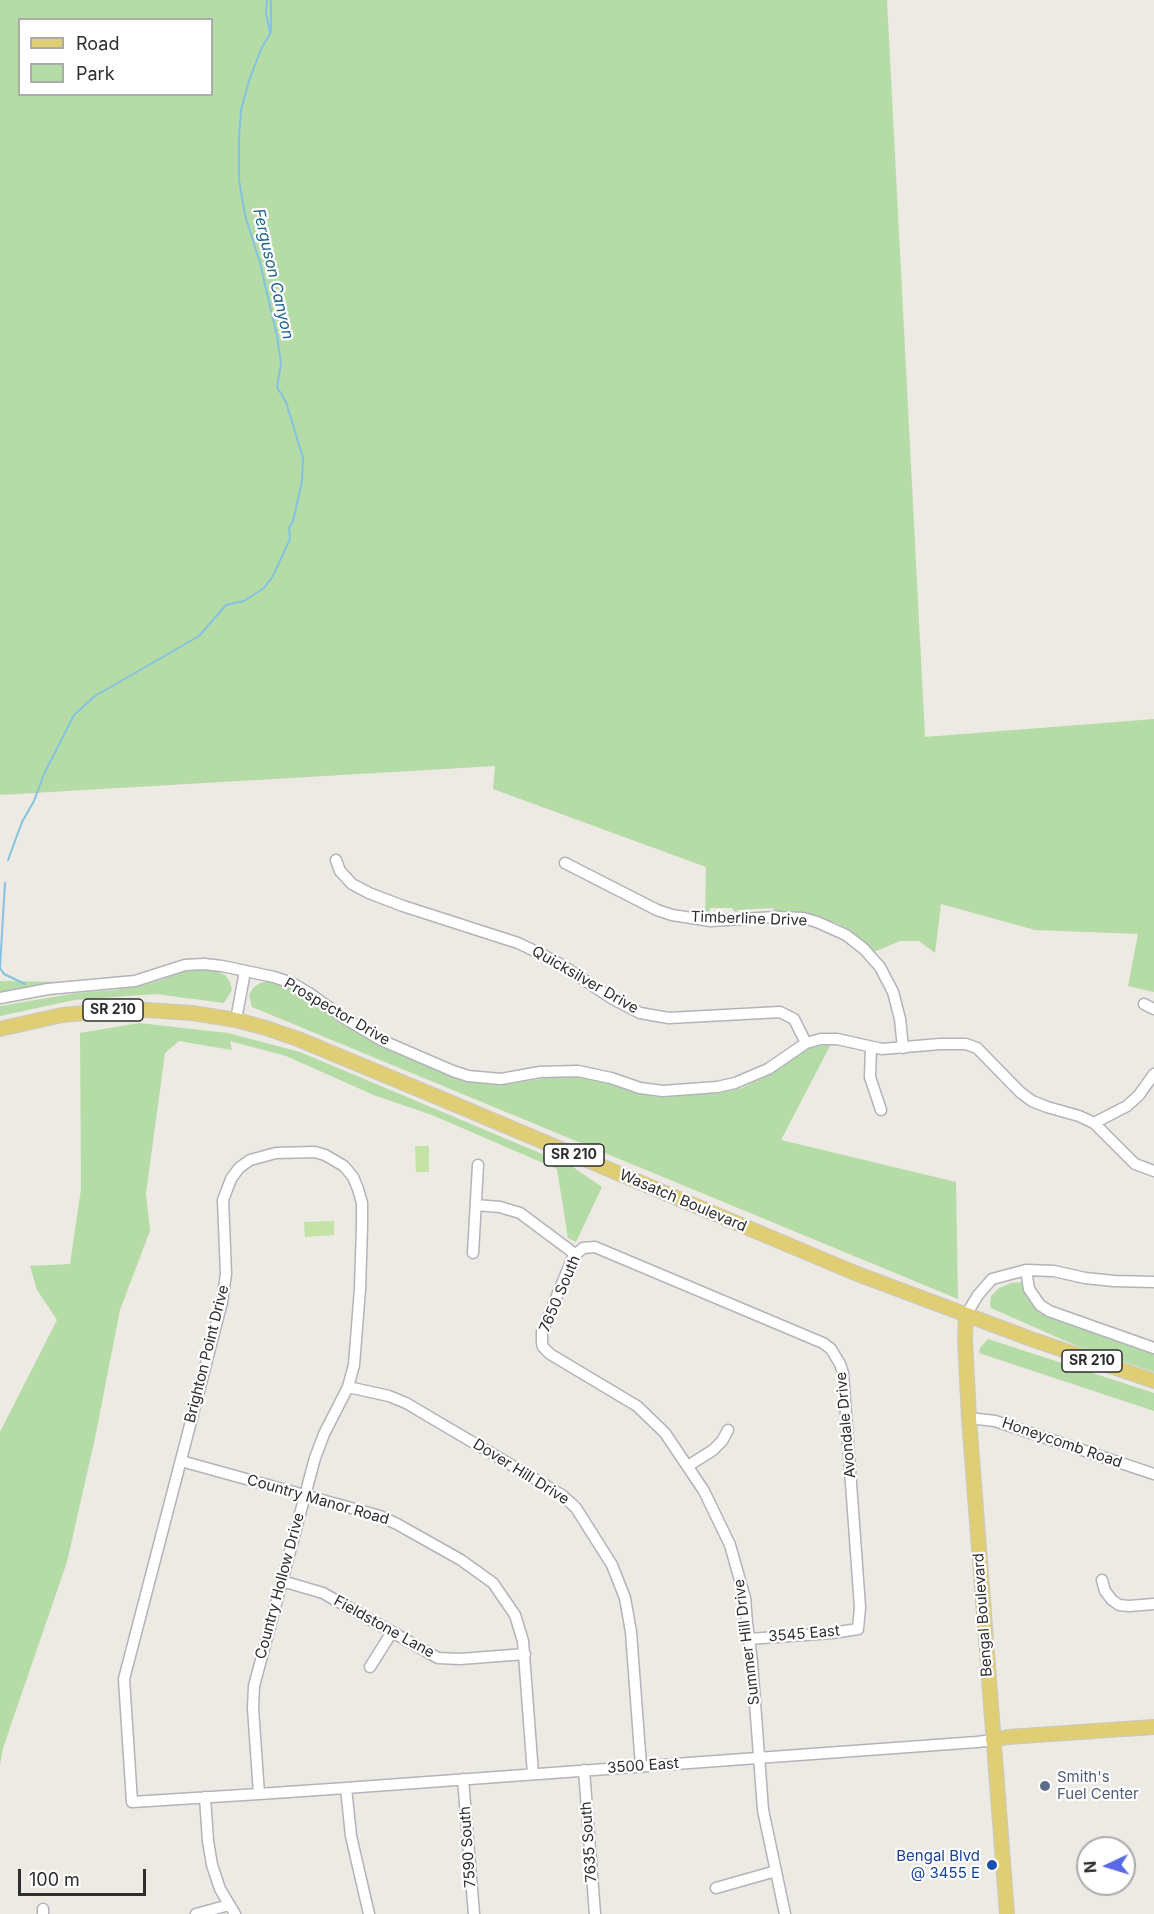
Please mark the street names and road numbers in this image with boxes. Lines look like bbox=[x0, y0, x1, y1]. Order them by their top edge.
street label: Timberline Drive bbox=[690, 908, 808, 930]
street label: Quicksilver Drive bbox=[529, 942, 641, 1018]
street label: Prospector Drive bbox=[281, 974, 393, 1050]
road number: SR 210 bbox=[83, 999, 143, 1021]
road number: SR 210 bbox=[544, 1144, 604, 1166]
street label: Wasatch Boulevard bbox=[617, 1166, 749, 1236]
street label: 7650 South bbox=[536, 1253, 584, 1335]
street label: Brighton Point Drive bbox=[181, 1283, 233, 1425]
road number: SR 210 bbox=[1062, 1350, 1122, 1372]
street label: Avondale Drive bbox=[832, 1371, 860, 1479]
street label: Honeycomb Road bbox=[1000, 1414, 1124, 1472]
street label: Dover Hill Drive bbox=[470, 1435, 572, 1509]
street label: Country Manor Road bbox=[245, 1471, 391, 1529]
street label: Country Hollow Drive bbox=[252, 1511, 308, 1661]
street label: Bengal Boulevard bbox=[970, 1553, 996, 1677]
street label: Summer Hill Drive bbox=[730, 1578, 764, 1706]
street label: Fieldstone Lane bbox=[331, 1592, 437, 1662]
street label: 3545 East bbox=[768, 1622, 840, 1646]
street label: 3500 East bbox=[607, 1755, 679, 1777]
street label: 7635 South bbox=[577, 1801, 601, 1883]
street label: 7590 South bbox=[456, 1806, 480, 1888]

